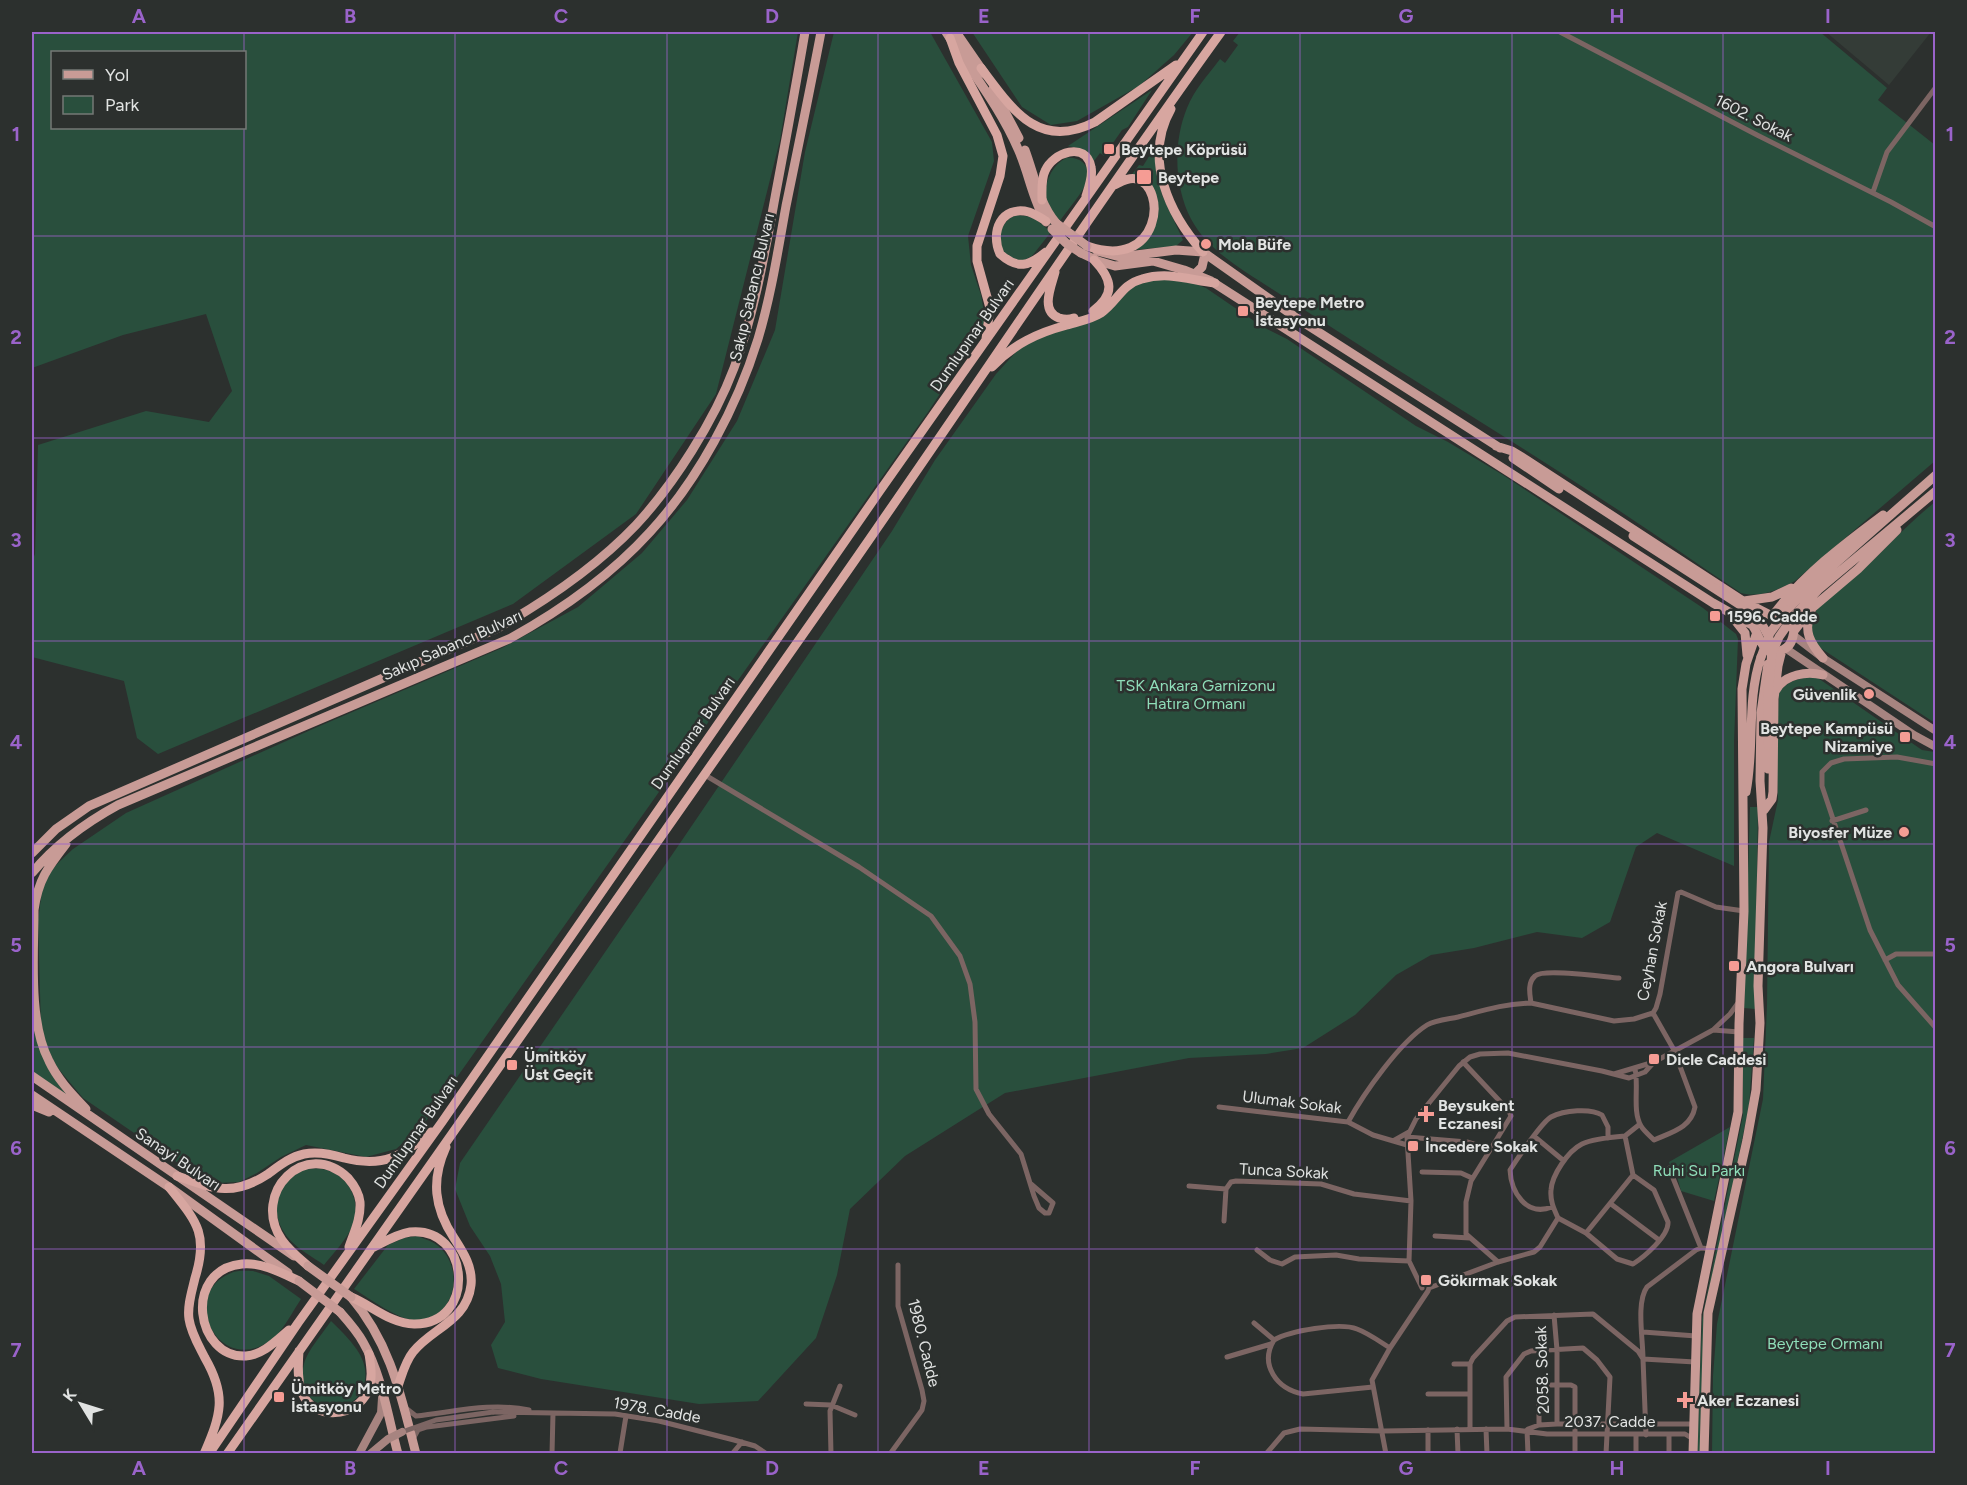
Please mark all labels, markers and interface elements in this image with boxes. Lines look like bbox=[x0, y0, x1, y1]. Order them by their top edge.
text: A bbox=[132, 4, 147, 28]
text: B bbox=[344, 4, 356, 28]
text: C bbox=[554, 4, 568, 28]
text: D bbox=[765, 4, 779, 28]
text: E bbox=[978, 4, 990, 28]
text: F bbox=[1189, 4, 1201, 28]
text: G bbox=[1399, 4, 1414, 28]
text: H bbox=[1610, 4, 1625, 28]
text: I bbox=[1825, 4, 1831, 28]
legend bbox=[51, 51, 246, 129]
text: Yol bbox=[105, 64, 129, 86]
street label: 1602. Sokak bbox=[1712, 90, 1796, 146]
text: Park bbox=[105, 94, 140, 116]
text: 1 bbox=[12, 122, 20, 146]
text: 1 bbox=[1946, 122, 1954, 146]
place label: Beytepe Köprüsü bbox=[1121, 140, 1247, 159]
marker: Beytepe Köprüsü bbox=[1102, 142, 1116, 156]
marker: Beytepe bbox=[1135, 168, 1153, 186]
place label: Beytepe bbox=[1158, 168, 1219, 187]
street label: Sakıp Sabancı Bulvarı bbox=[726, 211, 778, 363]
place label: Mola Büfe bbox=[1218, 235, 1291, 254]
marker: Mola Büfe bbox=[1199, 237, 1213, 251]
street label: Dumlupınar Bulvarı bbox=[926, 275, 1018, 395]
place label: Beytepe Metro İstasyonu bbox=[1255, 293, 1364, 330]
marker: Beytepe Metro İstasyonu bbox=[1236, 304, 1250, 318]
text: 2 bbox=[10, 325, 22, 349]
text: 2 bbox=[1944, 325, 1956, 349]
text: 3 bbox=[10, 528, 22, 552]
text: 3 bbox=[1944, 528, 1956, 552]
street label: Sakıp Sabancı Bulvarı bbox=[379, 606, 525, 684]
place label: 1596. Cadde bbox=[1727, 607, 1818, 626]
marker: 1596. Cadde bbox=[1708, 609, 1722, 623]
street label: Dumlupınar Bulvarı bbox=[647, 673, 739, 793]
park label: TSK Ankara Garnizonu Hatıra Ormanı bbox=[1117, 676, 1275, 713]
place label: Güvenlik bbox=[1793, 685, 1857, 704]
marker: Güvenlik bbox=[1862, 687, 1876, 701]
place label: Beytepe Kampüsü Nizamiye bbox=[1760, 719, 1893, 756]
text: 4 bbox=[10, 730, 23, 754]
marker: Beytepe Kampüsü Nizamiye bbox=[1898, 730, 1912, 744]
text: 4 bbox=[1944, 730, 1957, 754]
place label: Biyosfer Müze bbox=[1788, 823, 1892, 842]
marker: Biyosfer Müze bbox=[1897, 825, 1911, 839]
street label: Ceyhan Sokak bbox=[1633, 899, 1671, 1002]
text: 5 bbox=[10, 933, 22, 957]
text: 5 bbox=[1944, 933, 1956, 957]
place label: Angora Bulvarı bbox=[1746, 957, 1854, 976]
marker: Angora Bulvarı bbox=[1727, 959, 1741, 973]
place label: Ümitköy Üst Geçit bbox=[524, 1047, 593, 1084]
place label: Dicle Caddesi bbox=[1666, 1050, 1766, 1069]
marker: Dicle Caddesi bbox=[1647, 1052, 1661, 1066]
marker: Ümitköy Üst Geçit bbox=[505, 1058, 519, 1072]
street label: Dumlupınar Bulvarı bbox=[370, 1072, 462, 1192]
street label: Ulumak Sokak bbox=[1241, 1086, 1343, 1118]
place label: Beysukent Eczanesi bbox=[1438, 1096, 1515, 1133]
marker: Beysukent Eczanesi bbox=[1419, 1107, 1433, 1121]
street label: Sanayi Bulvarı bbox=[132, 1124, 224, 1194]
text: 6 bbox=[10, 1136, 22, 1160]
text: 6 bbox=[1944, 1136, 1956, 1160]
place label: İncedere Sokak bbox=[1425, 1137, 1538, 1156]
marker: İncedere Sokak bbox=[1406, 1139, 1420, 1153]
street label: Tunca Sokak bbox=[1239, 1159, 1329, 1183]
park label: Ruhi Su Parkı bbox=[1653, 1161, 1745, 1180]
place label: Gökırmak Sokak bbox=[1438, 1271, 1558, 1290]
marker: Gökırmak Sokak bbox=[1419, 1273, 1433, 1287]
street label: 1980. Cadde bbox=[904, 1297, 944, 1389]
street label: 2058. Sokak bbox=[1531, 1325, 1553, 1414]
park label: Beytepe Ormanı bbox=[1767, 1334, 1883, 1353]
text: 7 bbox=[10, 1338, 22, 1362]
text: 7 bbox=[1944, 1338, 1956, 1362]
north arrow bbox=[51, 1374, 111, 1434]
place label: Ümitköy Metro İstasyonu bbox=[291, 1379, 401, 1416]
text: K bbox=[59, 1385, 81, 1405]
marker: Ümitköy Metro İstasyonu bbox=[272, 1390, 286, 1404]
place label: Aker Eczanesi bbox=[1697, 1391, 1799, 1410]
street label: 1978. Cadde bbox=[612, 1393, 703, 1427]
marker: Aker Eczanesi bbox=[1678, 1393, 1692, 1407]
street label: 2037. Cadde bbox=[1565, 1412, 1656, 1431]
text: A bbox=[132, 1456, 147, 1480]
text: B bbox=[344, 1456, 356, 1480]
text: C bbox=[554, 1456, 568, 1480]
text: D bbox=[765, 1456, 779, 1480]
text: E bbox=[978, 1456, 990, 1480]
text: F bbox=[1189, 1456, 1201, 1480]
text: G bbox=[1399, 1456, 1414, 1480]
text: H bbox=[1610, 1456, 1625, 1480]
text: I bbox=[1825, 1456, 1831, 1480]

